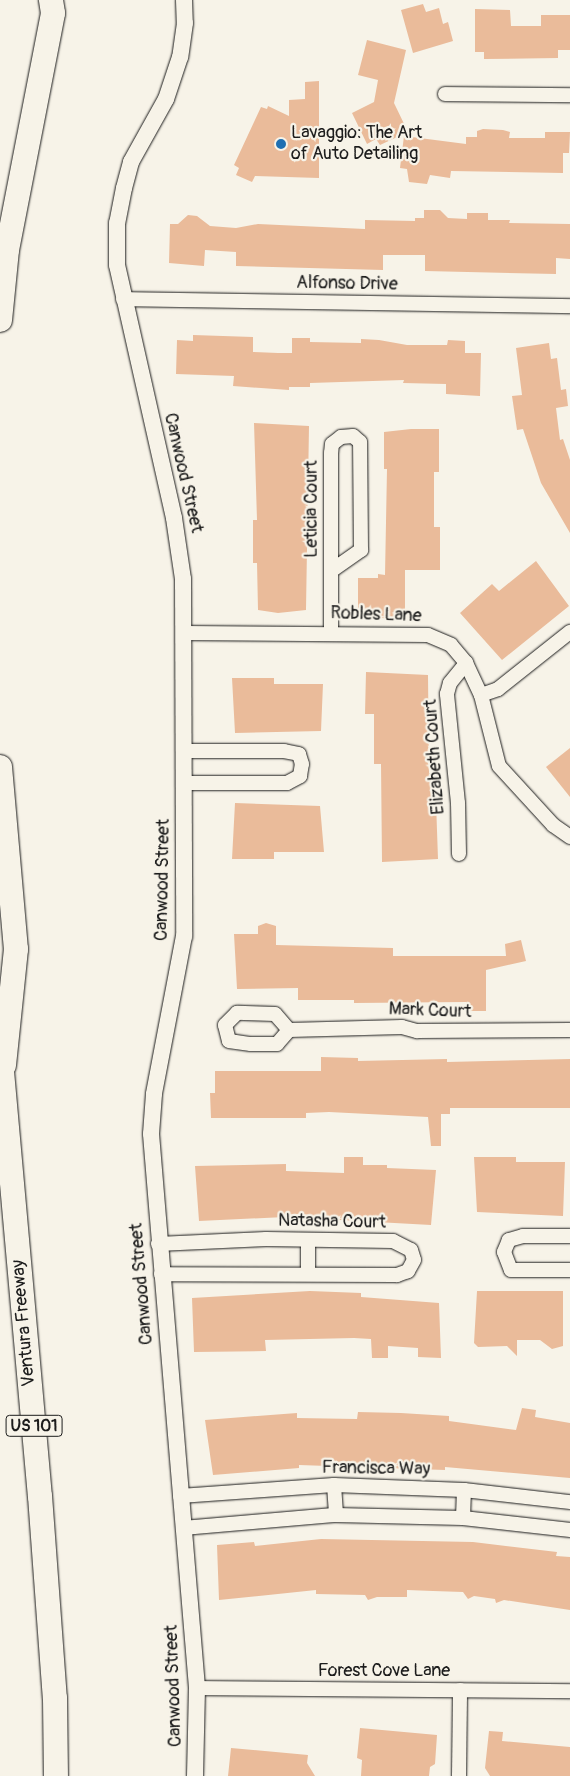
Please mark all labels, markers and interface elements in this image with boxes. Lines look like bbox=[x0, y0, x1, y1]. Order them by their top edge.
place label: Lavaggio: The Art of Auto Detailing bbox=[291, 123, 422, 166]
marker: Lavaggio: The Art of Auto Detailing bbox=[275, 138, 287, 150]
street label: Alfonso Drive bbox=[296, 272, 398, 296]
street label: Canwood Street bbox=[159, 411, 207, 535]
street label: Leticia Court bbox=[301, 460, 323, 558]
street label: Robles Lane bbox=[330, 603, 422, 627]
street label: Elizabeth Court bbox=[420, 699, 450, 815]
street label: Canwood Street bbox=[151, 819, 175, 941]
street label: Mark Court bbox=[388, 999, 472, 1023]
street label: Natasha Court bbox=[278, 1210, 386, 1234]
street label: Canwood Street bbox=[126, 1222, 158, 1346]
street label: Ventura Freeway bbox=[8, 1259, 40, 1387]
road number: US 101 bbox=[5, 1412, 63, 1440]
street label: Francisca Way bbox=[322, 1457, 430, 1481]
street label: Canwood Street bbox=[161, 1625, 187, 1747]
street label: Forest Cove Lane bbox=[318, 1660, 450, 1682]

